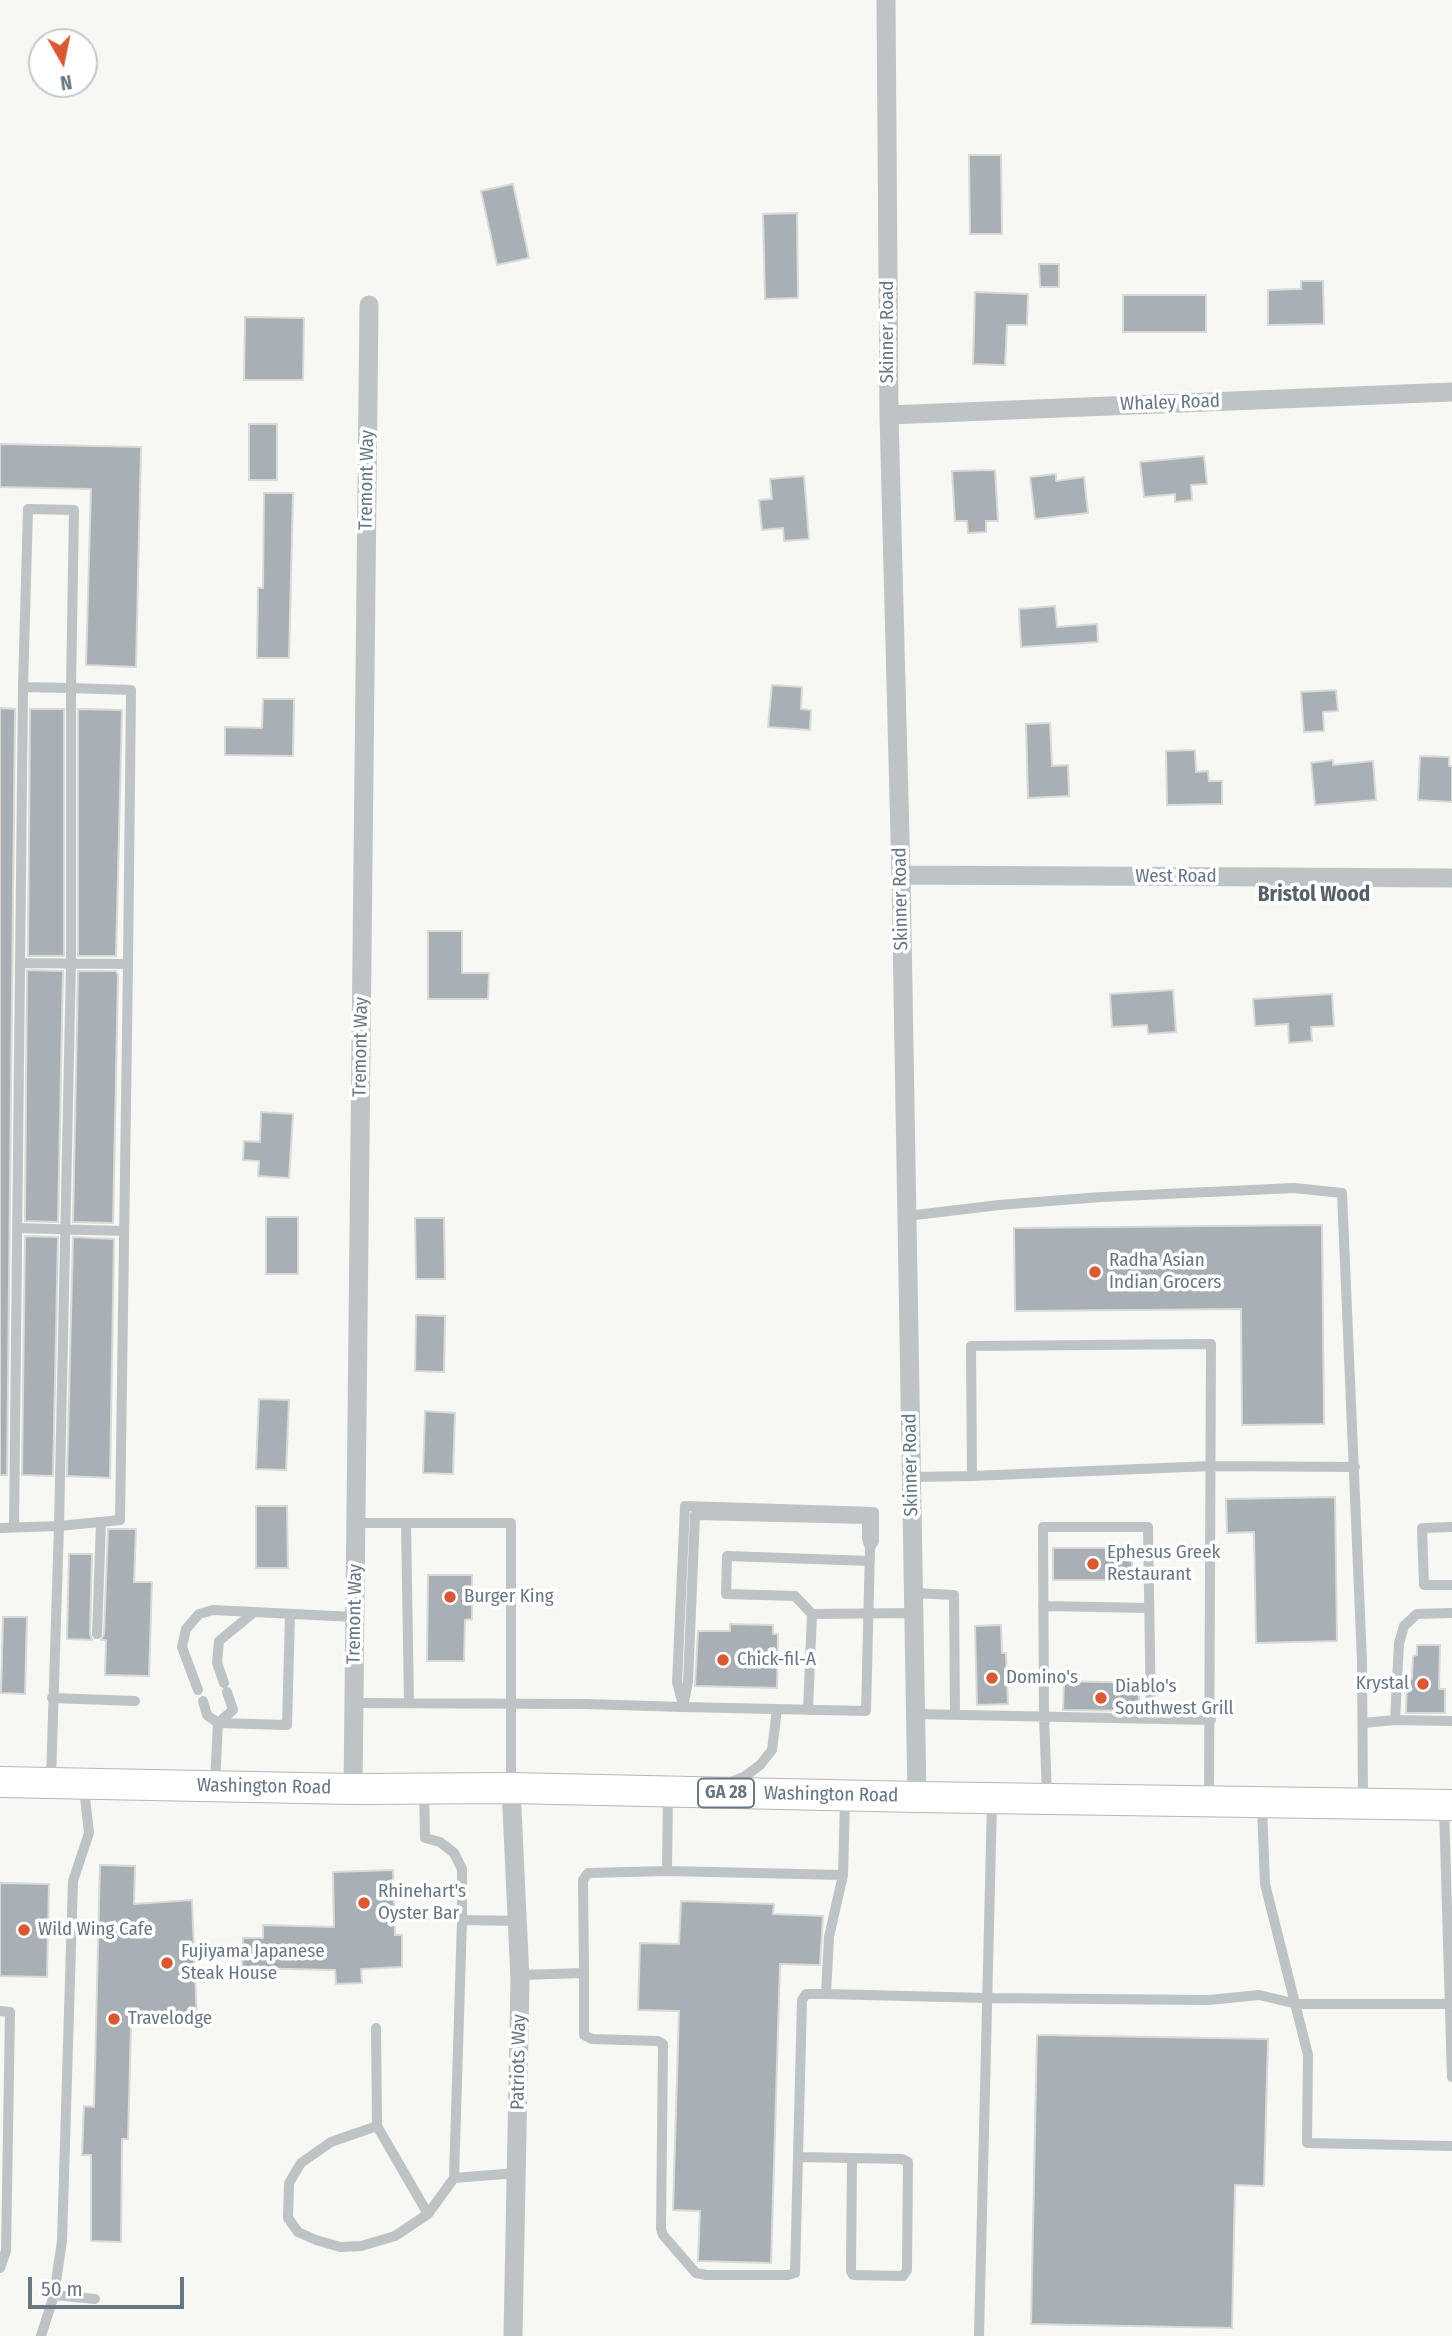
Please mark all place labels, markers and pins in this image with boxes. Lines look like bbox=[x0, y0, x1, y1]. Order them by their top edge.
place label: Radha Asian Indian Grocers bbox=[1109, 1250, 1221, 1294]
marker: Radha Asian Indian Grocers bbox=[1087, 1264, 1103, 1280]
place label: Ephesus Greek Restaurant bbox=[1107, 1542, 1220, 1586]
marker: Ephesus Greek Restaurant bbox=[1085, 1556, 1101, 1572]
place label: Burger King bbox=[464, 1586, 554, 1608]
marker: Burger King bbox=[442, 1589, 458, 1605]
place label: Chick-fil-A bbox=[737, 1649, 816, 1671]
marker: Chick-fil-A bbox=[715, 1652, 731, 1668]
place label: Domino's bbox=[1006, 1667, 1078, 1689]
marker: Domino's bbox=[984, 1670, 1000, 1686]
place label: Krystal bbox=[1356, 1673, 1409, 1695]
place label: Diablo's Southwest Grill bbox=[1115, 1676, 1234, 1720]
marker: Krystal bbox=[1415, 1676, 1431, 1692]
marker: Diablo's Southwest Grill bbox=[1093, 1690, 1109, 1706]
place label: Rhinehart's Oyster Bar bbox=[378, 1881, 466, 1925]
marker: Rhinehart's Oyster Bar bbox=[356, 1895, 372, 1911]
place label: Wild Wing Cafe bbox=[38, 1919, 153, 1941]
marker: Wild Wing Cafe bbox=[16, 1922, 32, 1938]
place label: Fujiyama Japanese Steak House bbox=[181, 1941, 325, 1985]
marker: Fujiyama Japanese Steak House bbox=[159, 1955, 175, 1971]
place label: Travelodge bbox=[128, 2008, 212, 2030]
marker: Travelodge bbox=[106, 2011, 122, 2027]

